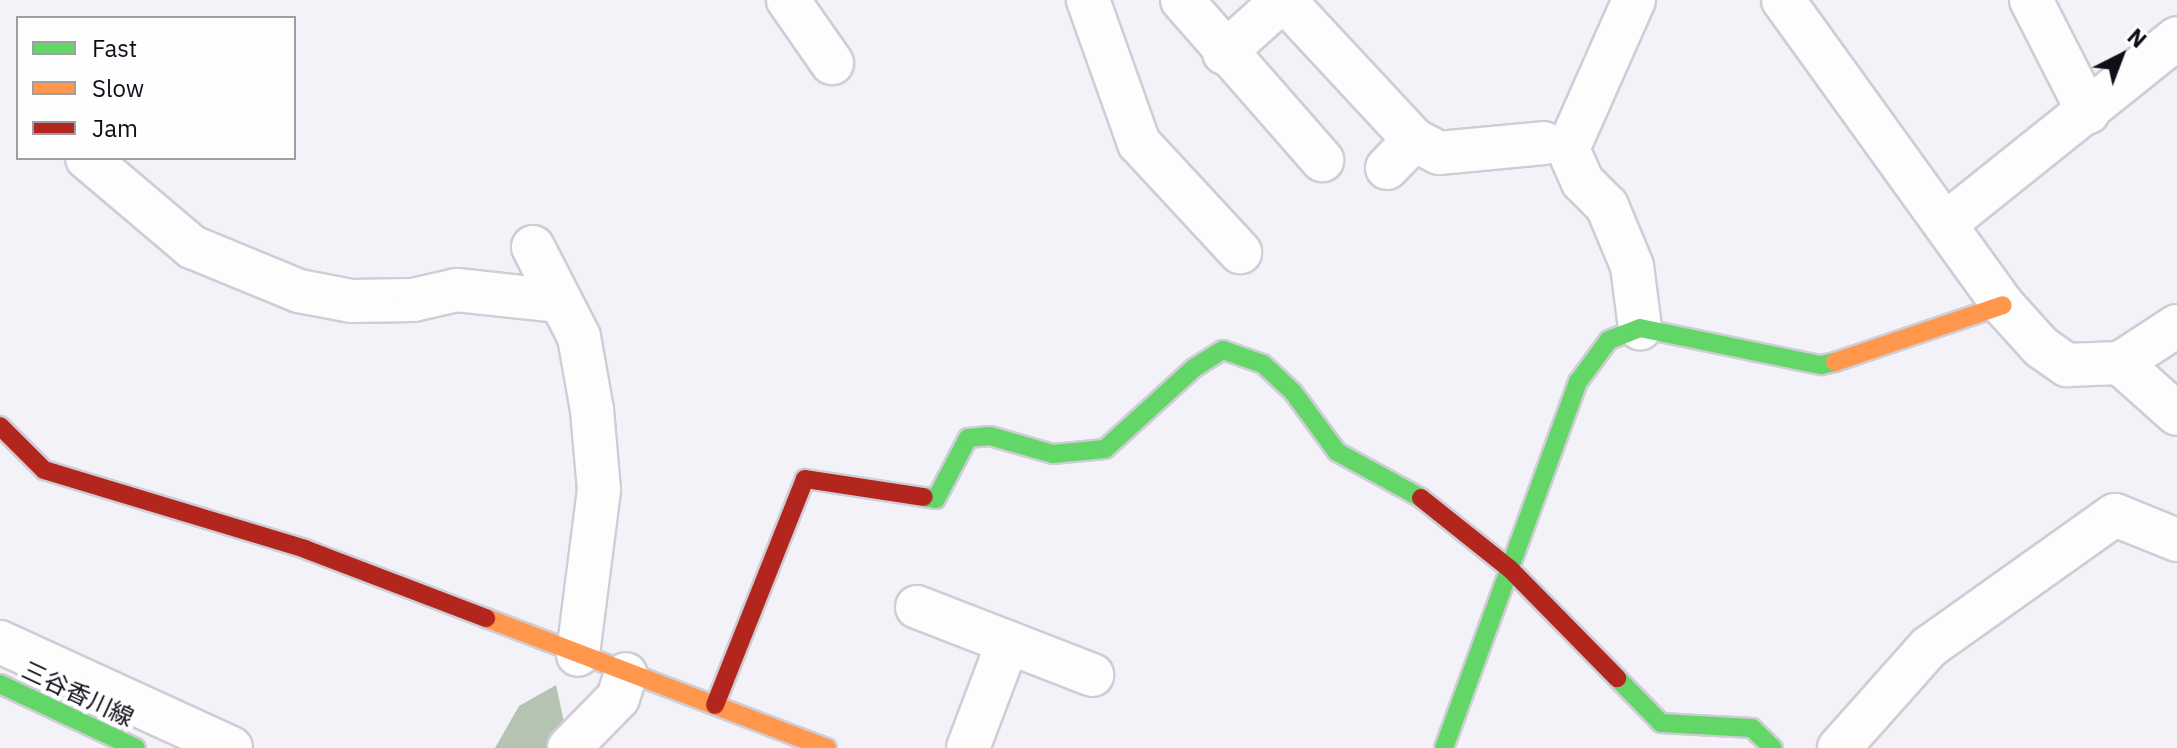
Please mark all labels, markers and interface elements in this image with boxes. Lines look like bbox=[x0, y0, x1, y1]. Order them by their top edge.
legend bbox=[16, 16, 296, 160]
north arrow bbox=[2081, 16, 2161, 96]
text: N bbox=[2122, 22, 2153, 54]
text: Fast bbox=[92, 32, 137, 64]
text: Slow bbox=[92, 72, 144, 104]
text: Jam bbox=[92, 112, 138, 144]
street label: 三谷香川線 bbox=[18, 656, 138, 732]

